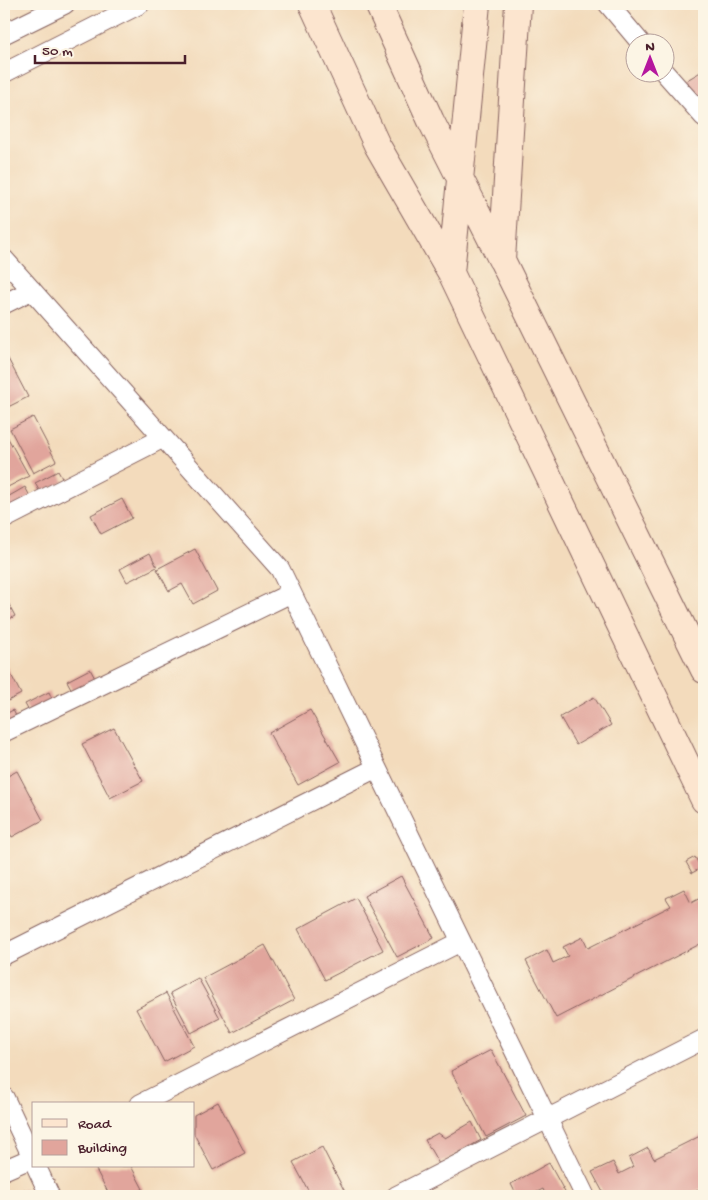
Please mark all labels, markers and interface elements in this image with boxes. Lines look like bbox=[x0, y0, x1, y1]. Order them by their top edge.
scale bar bbox=[35, 32, 185, 64]
north arrow bbox=[626, 32, 676, 82]
text: N bbox=[645, 39, 655, 56]
text: 50 m bbox=[42, 43, 73, 61]
legend bbox=[32, 1102, 195, 1168]
text: Road bbox=[78, 1116, 112, 1134]
text: Building bbox=[77, 1140, 127, 1158]

